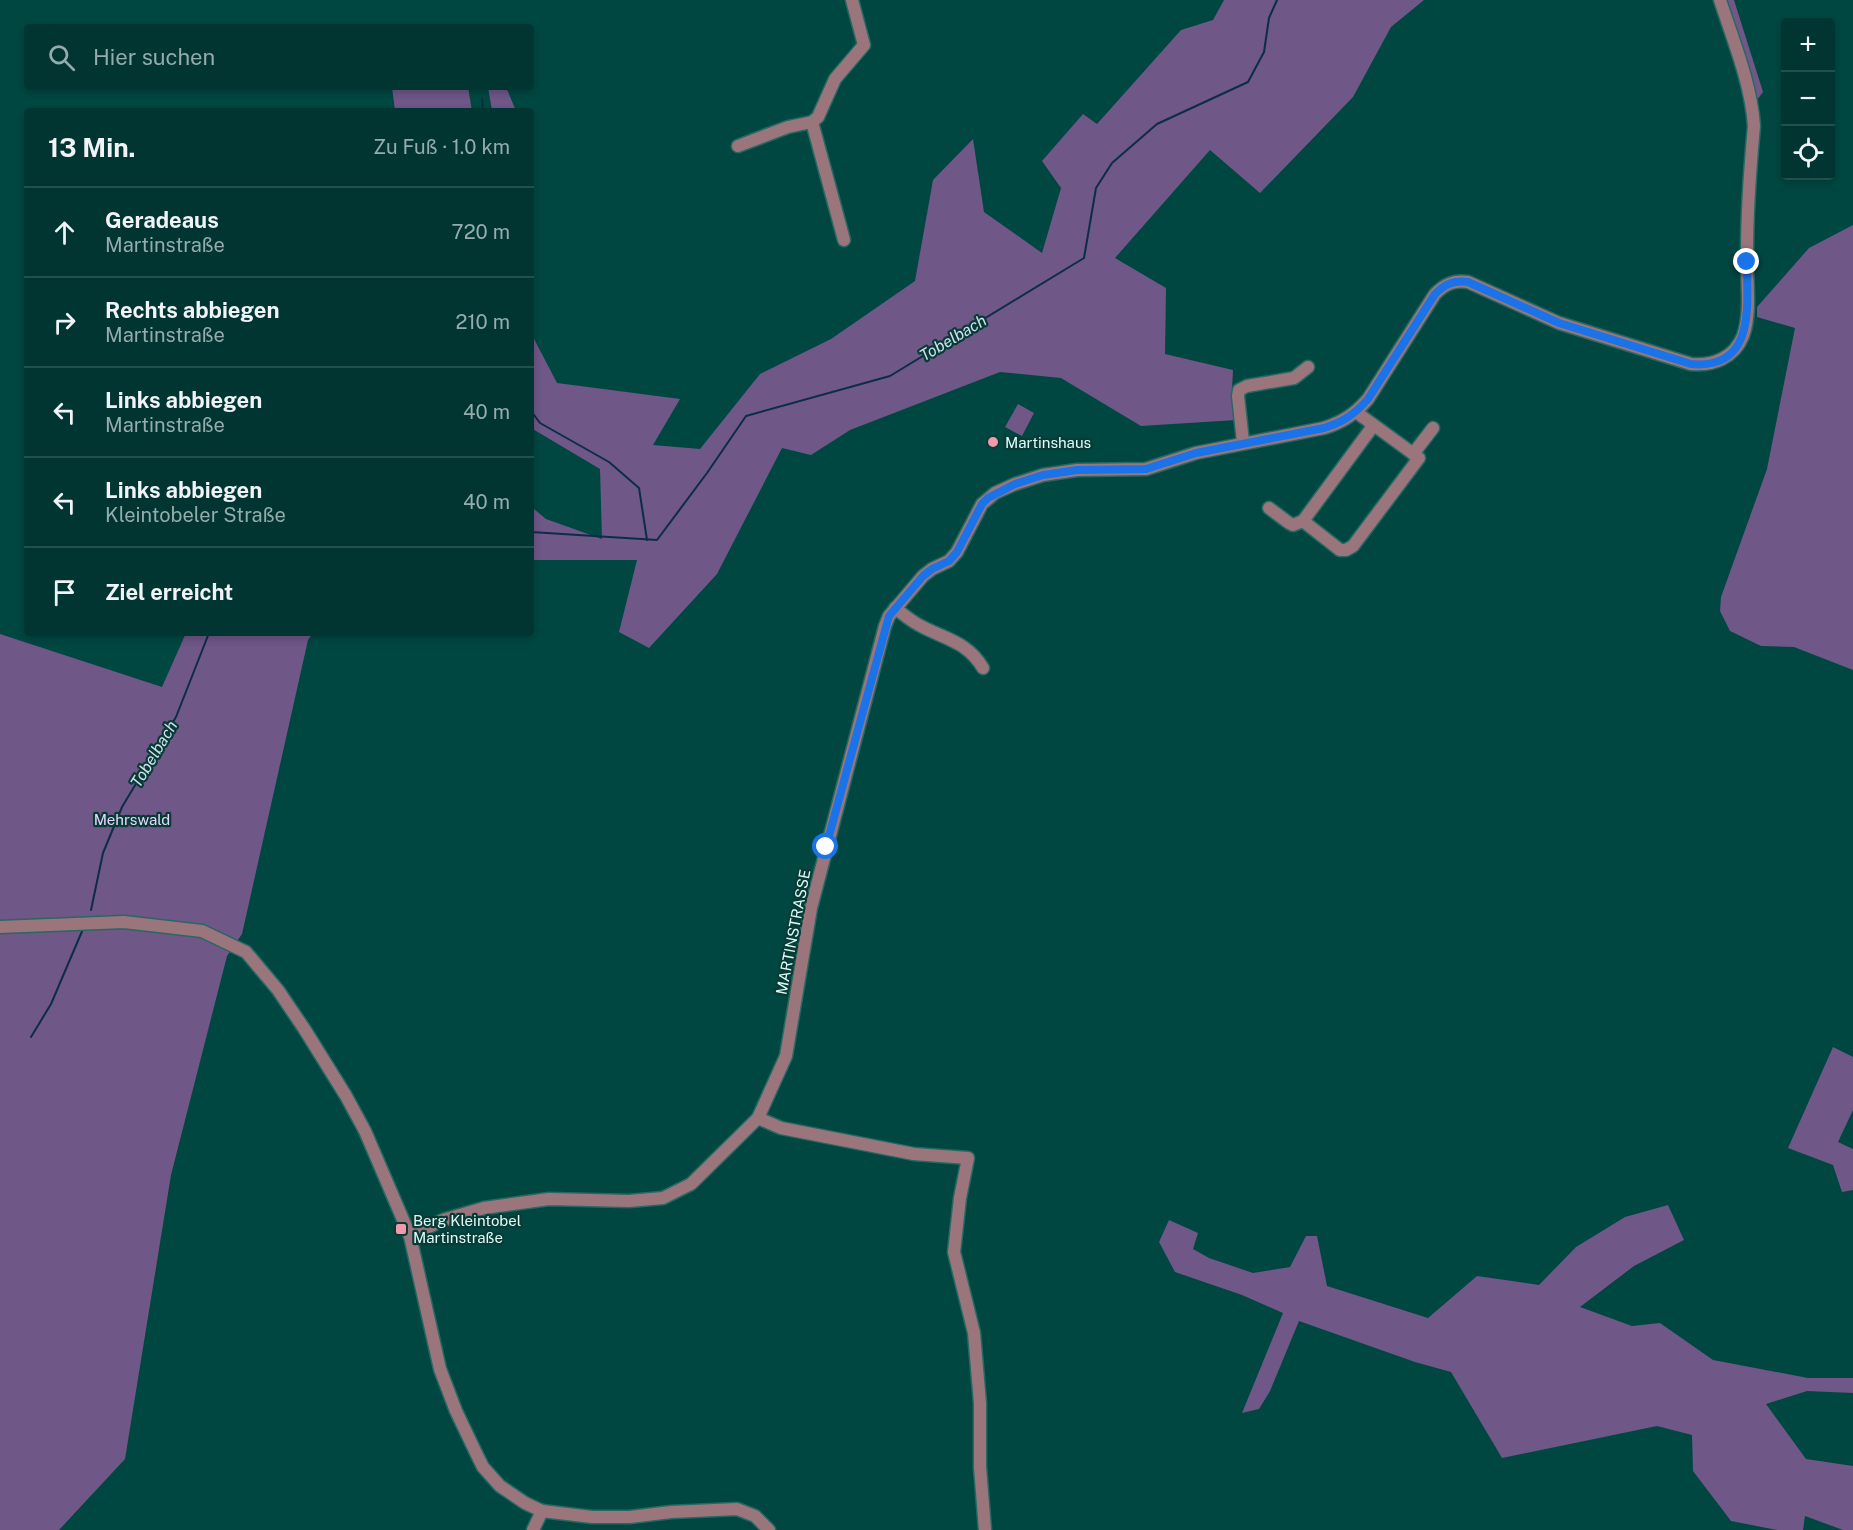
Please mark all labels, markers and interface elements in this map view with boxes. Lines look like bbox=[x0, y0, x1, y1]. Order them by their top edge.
map controls bbox=[1781, 18, 1835, 180]
button: + bbox=[1781, 18, 1835, 72]
search box bbox=[24, 24, 534, 90]
icon: search bbox=[45, 41, 78, 74]
text: Hier suchen bbox=[93, 44, 215, 70]
button: − bbox=[1781, 72, 1835, 126]
button: locate bbox=[1781, 126, 1835, 180]
text: 13 Min. bbox=[48, 132, 136, 163]
text: Zu Fuß · 1.0 km bbox=[373, 135, 510, 159]
text: Geradeaus bbox=[105, 207, 219, 233]
icon: ahead bbox=[48, 216, 81, 249]
text: 720 m bbox=[452, 220, 510, 244]
text: Martinstraße bbox=[105, 233, 225, 257]
route end bbox=[1733, 248, 1759, 274]
text: Rechts abbiegen bbox=[105, 297, 280, 323]
icon: right bbox=[48, 306, 81, 339]
text: 210 m bbox=[456, 310, 510, 334]
water label: Tobelbach bbox=[916, 311, 990, 365]
text: Martinstraße bbox=[105, 323, 225, 347]
text: Links abbiegen bbox=[105, 387, 262, 413]
icon: left bbox=[48, 396, 81, 429]
text: 40 m bbox=[463, 400, 510, 424]
text: Martinstraße bbox=[105, 413, 225, 437]
place label: Martinshaus bbox=[1005, 434, 1091, 451]
marker: Martinshaus bbox=[986, 435, 1000, 449]
text: Links abbiegen bbox=[105, 477, 262, 503]
icon: left bbox=[48, 486, 81, 519]
text: 40 m bbox=[463, 490, 510, 514]
text: Kleintobeler Straße bbox=[105, 503, 286, 527]
icon: arrive bbox=[48, 576, 81, 609]
text: Ziel erreicht bbox=[105, 579, 233, 605]
water label: Tobelbach bbox=[127, 717, 181, 791]
park label: Mehrswald bbox=[94, 811, 170, 828]
route start bbox=[812, 833, 838, 859]
street label: MARTINSTRASSE bbox=[773, 868, 813, 996]
place label: Berg Kleintobel Martinstraße bbox=[413, 1212, 521, 1246]
marker: Berg Kleintobel Martinstraße bbox=[394, 1222, 408, 1236]

